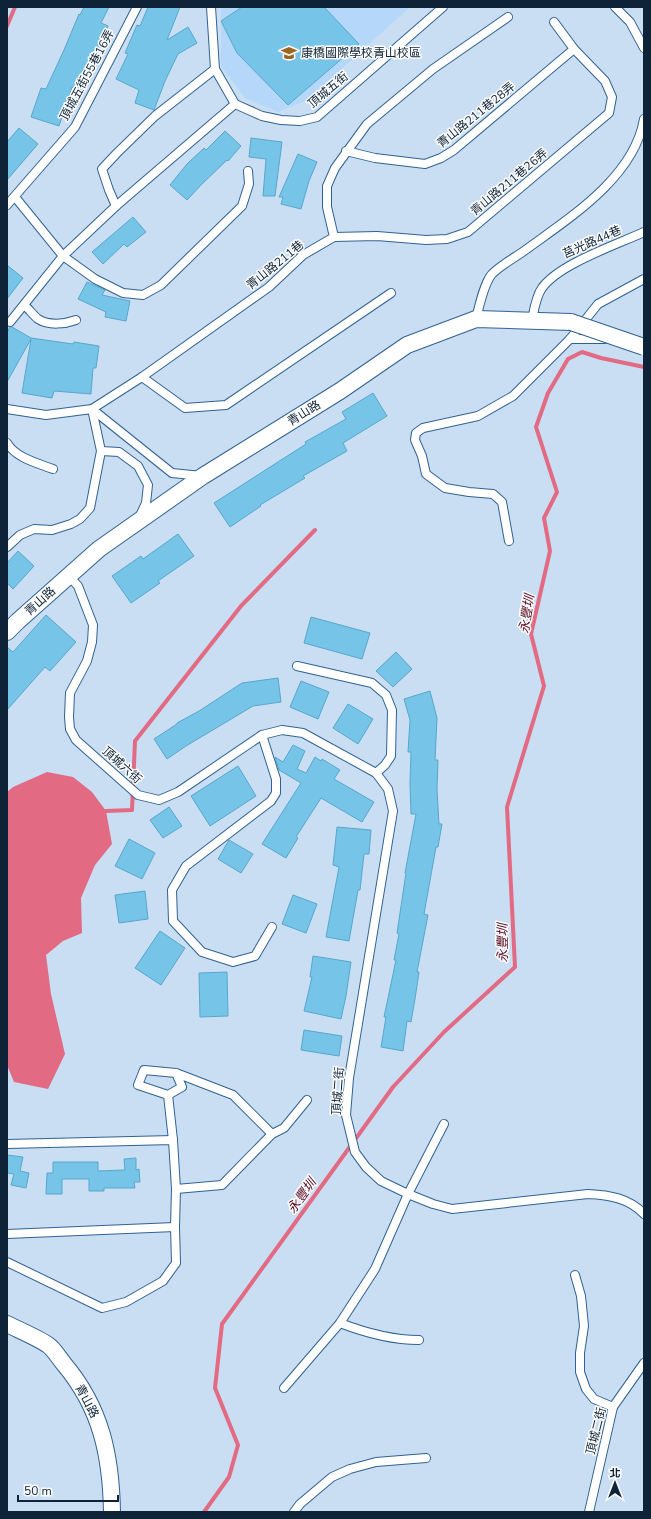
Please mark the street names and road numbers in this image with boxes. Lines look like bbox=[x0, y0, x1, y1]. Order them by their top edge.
street label: 頂城五街55巷16弄 bbox=[56, 27, 118, 123]
street label: 頂城五街 bbox=[304, 68, 352, 112]
street label: 青山路211巷28弄 bbox=[434, 79, 518, 151]
street label: 青山路211巷26弄 bbox=[467, 145, 551, 219]
street label: 莒光路44巷 bbox=[560, 222, 624, 262]
street label: 青山路211巷 bbox=[243, 237, 307, 293]
street label: 青山路 bbox=[284, 397, 324, 429]
street label: 青山路 bbox=[21, 583, 59, 619]
street label: 頂城六街 bbox=[99, 743, 145, 787]
street label: 頂城二街 bbox=[328, 1066, 348, 1116]
street label: 青山路 bbox=[71, 1381, 103, 1421]
street label: 頂城二街 bbox=[582, 1406, 610, 1456]

